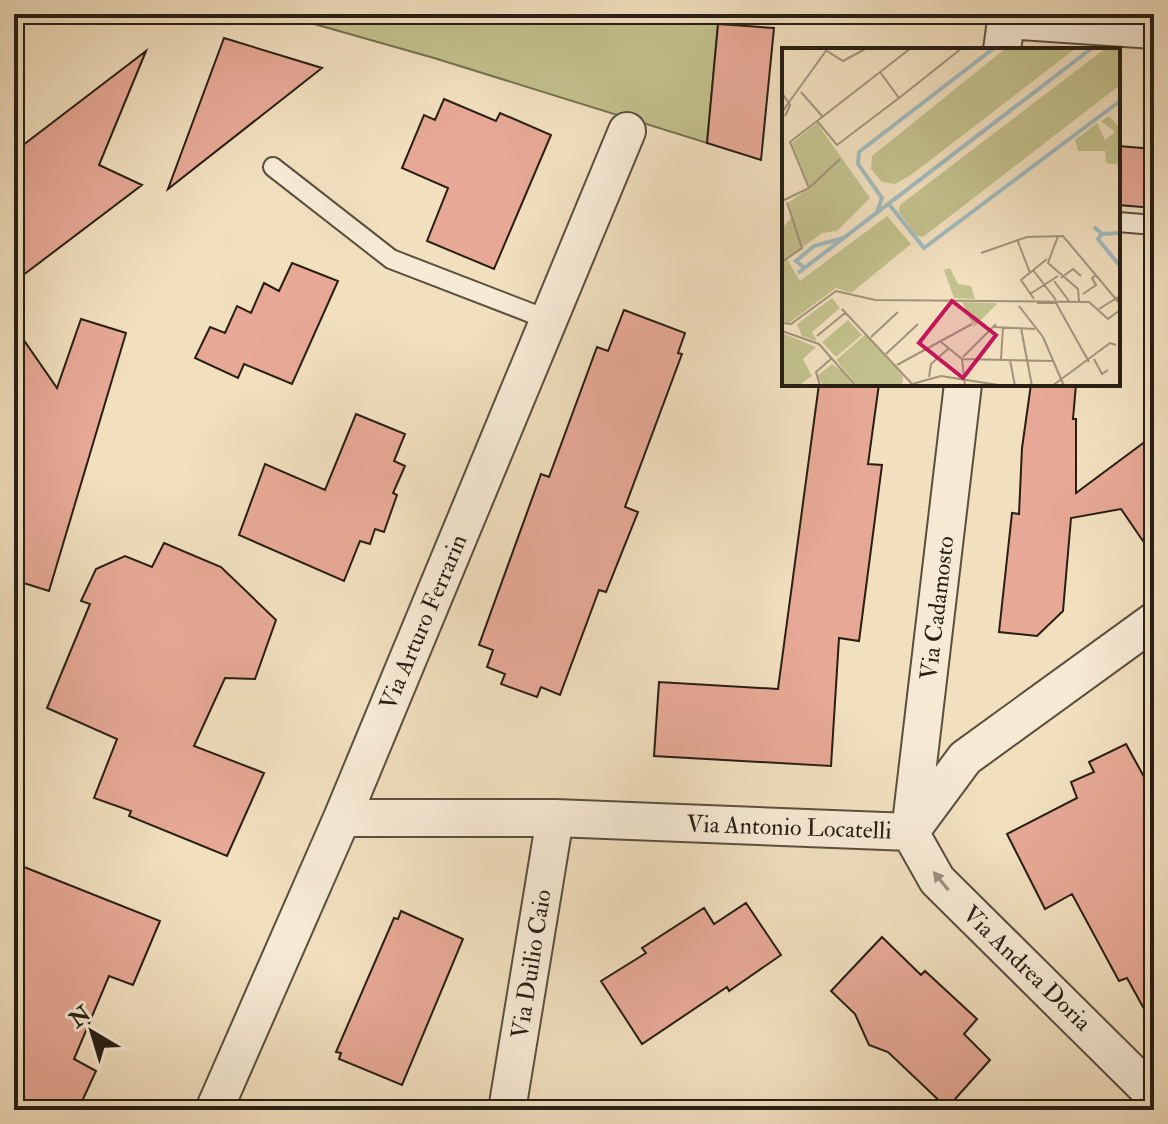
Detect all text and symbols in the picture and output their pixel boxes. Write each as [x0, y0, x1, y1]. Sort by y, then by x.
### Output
inset map [782, 48, 1120, 386]
street label: Via Arturo Ferrarin [372, 530, 474, 715]
street label: Via Cadamosto [913, 534, 962, 682]
street label: Via Antonio Locatelli [686, 808, 892, 847]
one-way arrow [932, 871, 949, 892]
street label: Via Duilio Caio [504, 887, 559, 1041]
street label: Via Andrea Doria [956, 899, 1099, 1039]
north arrow [52, 992, 132, 1072]
text: N [63, 1000, 97, 1035]

